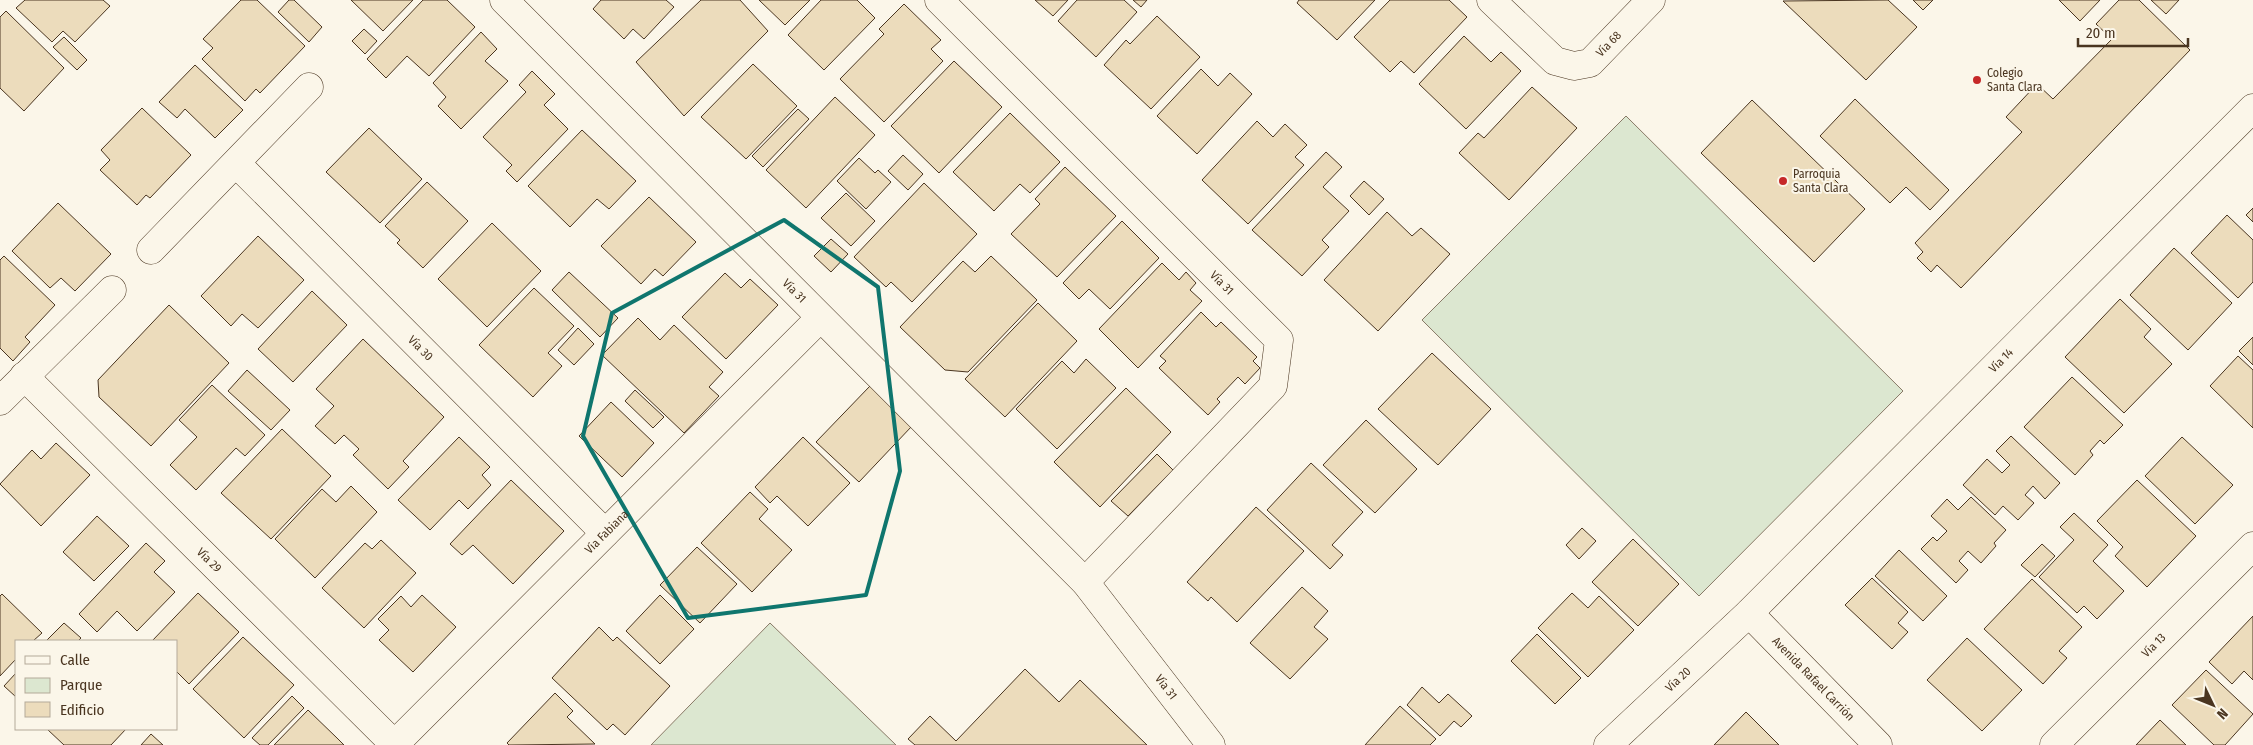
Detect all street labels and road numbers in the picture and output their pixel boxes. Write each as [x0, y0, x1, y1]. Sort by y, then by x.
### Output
street label: Vía 68 [1593, 28, 1624, 59]
street label: Vía 31 [1207, 268, 1237, 298]
street label: Vía 31 [780, 276, 809, 306]
street label: Vía 30 [405, 333, 436, 364]
street label: Vía 14 [1986, 345, 2016, 375]
street label: Vía Fabiana [582, 507, 631, 557]
street label: Vía 29 [194, 545, 224, 575]
street label: Vía 13 [2139, 630, 2169, 660]
street label: Avenida Rafael Carrión [1769, 634, 1857, 724]
street label: Vía 20 [1663, 664, 1694, 695]
street label: Vía 31 [1152, 672, 1180, 702]

